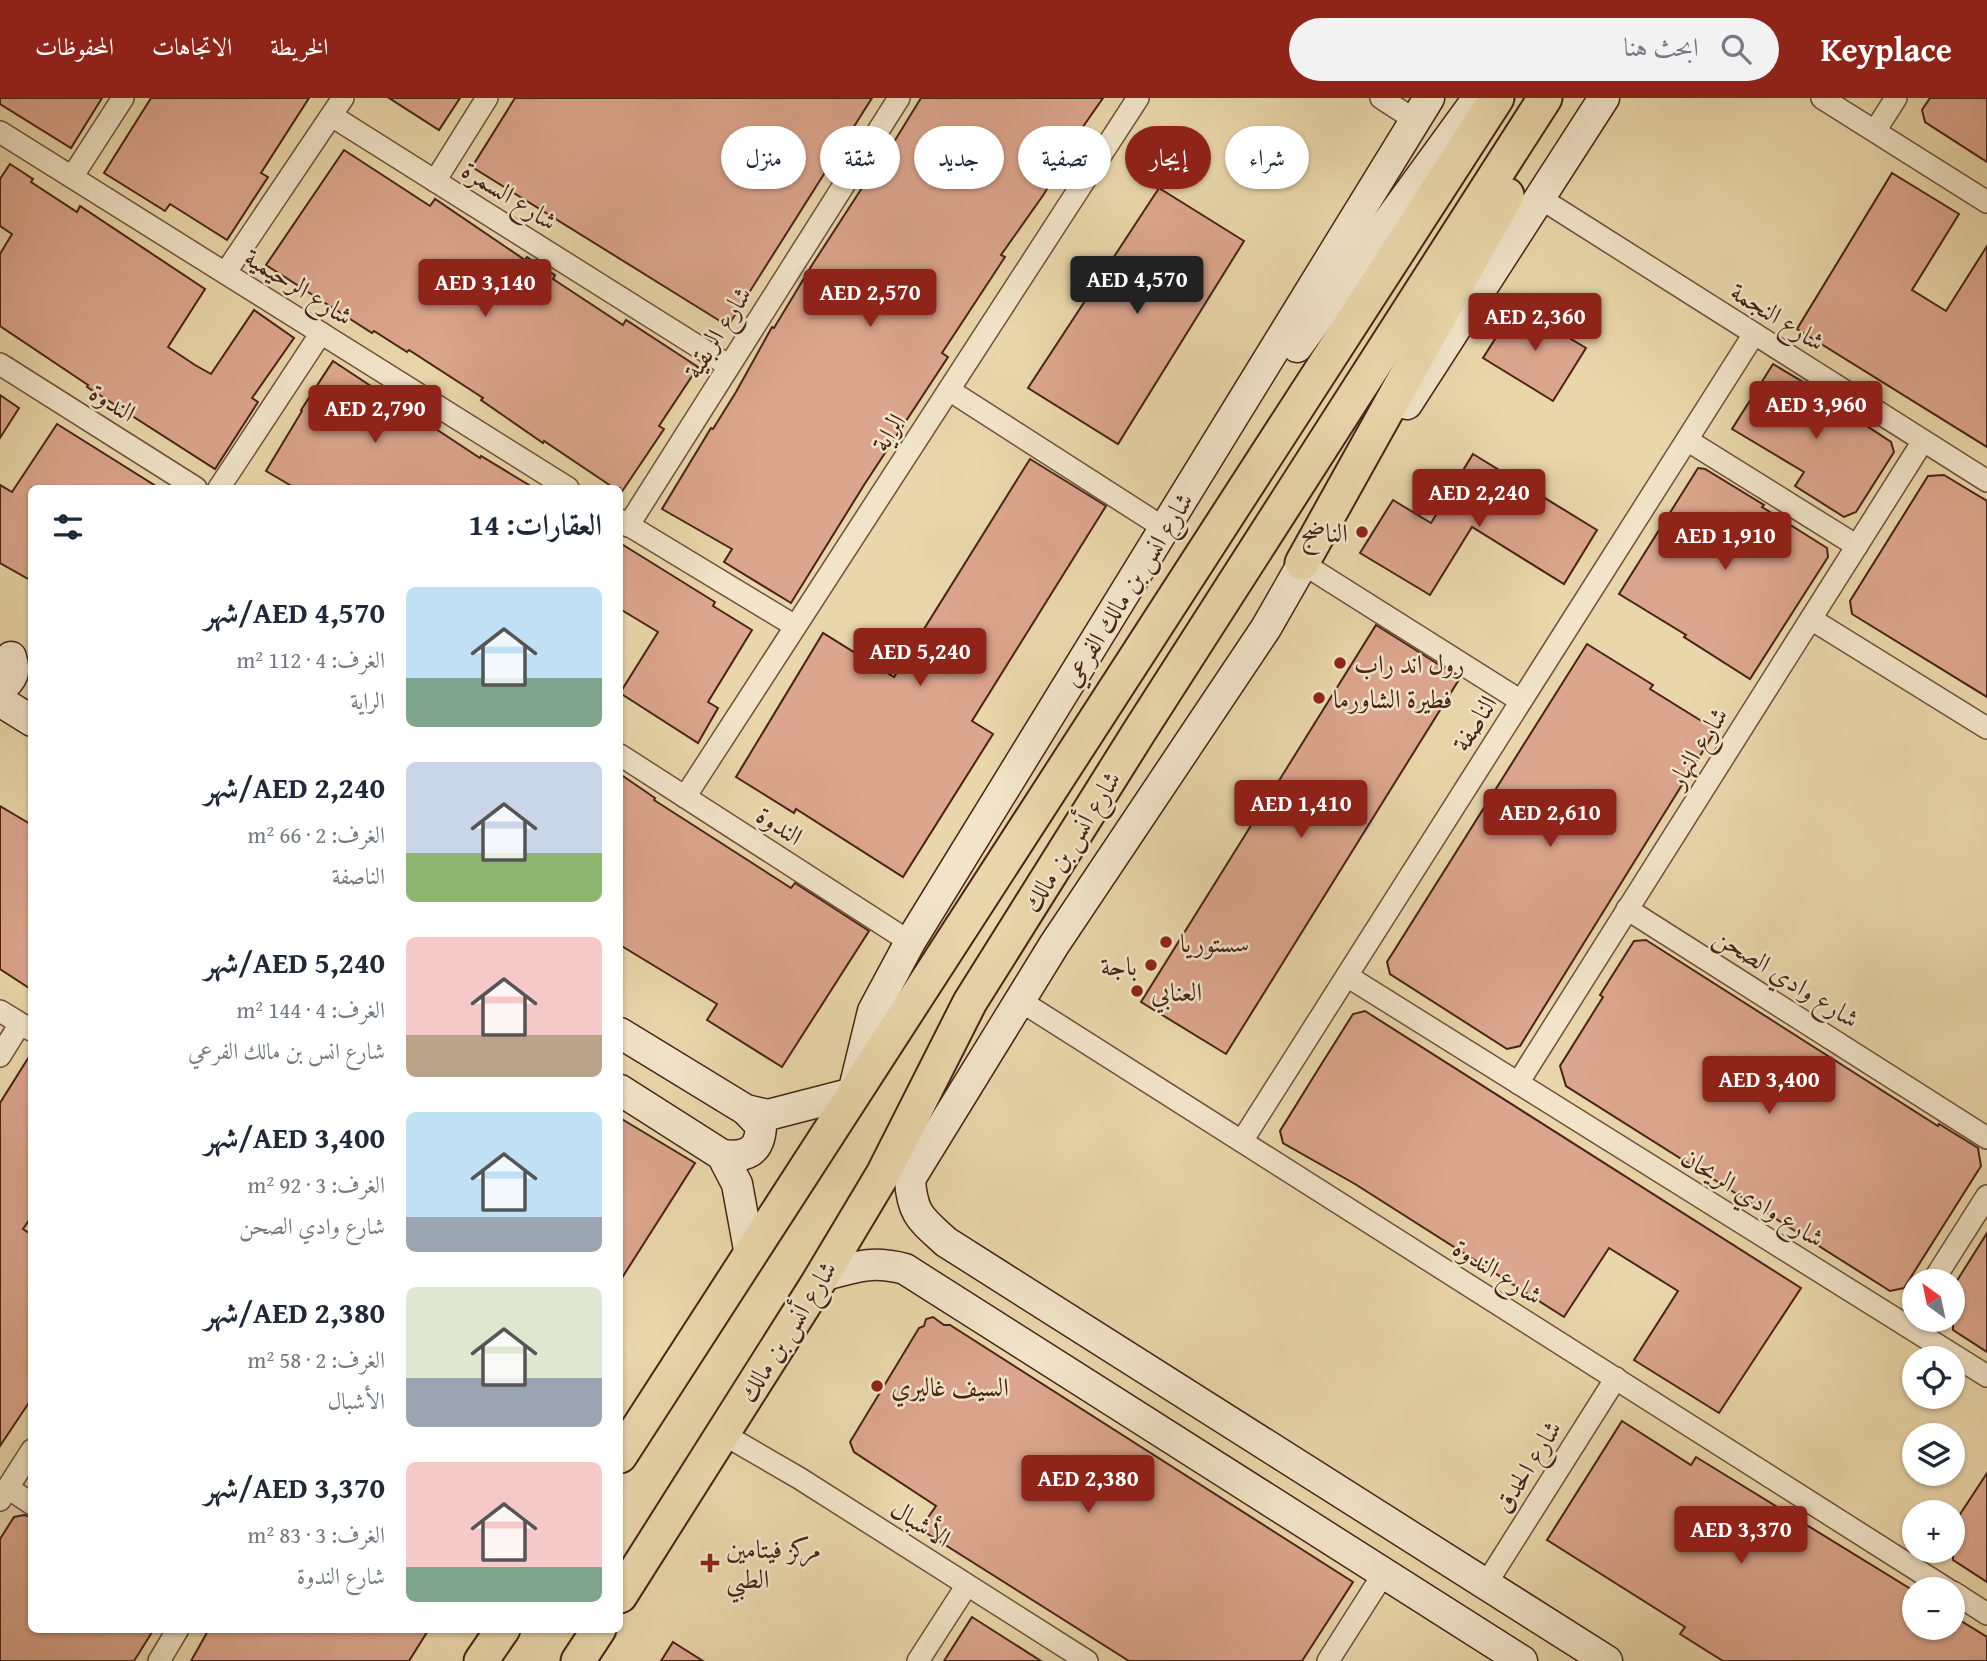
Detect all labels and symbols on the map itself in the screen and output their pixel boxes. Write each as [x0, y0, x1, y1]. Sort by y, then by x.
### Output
street label: شارع السمرة [453, 150, 565, 242]
street label: شارع الرحيمية [236, 237, 361, 337]
pin: AED 4,570 [1057, 256, 1217, 316]
pin: AED 3,140 [405, 260, 565, 319]
pin: AED 2,570 [790, 270, 950, 329]
street label: شارع النجمة [1721, 272, 1833, 363]
street label: شارع الربقية [673, 278, 763, 388]
pin: AED 2,360 [1455, 294, 1615, 353]
street label: الندوة [82, 373, 144, 431]
pin: AED 3,960 [1736, 382, 1896, 441]
pin: AED 2,790 [295, 386, 455, 445]
street label: الراية [861, 405, 915, 459]
pin: AED 2,240 [1399, 470, 1559, 529]
street label: شارع انس بن مالك الفرعي [1051, 484, 1205, 695]
pin: AED 1,910 [1645, 512, 1805, 572]
place label: الناضج [1301, 513, 1348, 555]
marker: الناضج [1354, 524, 1370, 540]
pin: AED 5,240 [840, 628, 1000, 688]
place label: رول اند راب [1354, 644, 1465, 683]
marker: رول اند راب [1332, 655, 1348, 671]
place label: فطيرة الشاورما [1333, 679, 1452, 718]
street label: الناصفة [1441, 687, 1507, 759]
marker: فطيرة الشاورما [1311, 690, 1327, 706]
street label: شارع النهار [1655, 699, 1740, 799]
street label: شارع أنس بن مالك [1012, 763, 1133, 921]
pin: AED 1,410 [1221, 780, 1381, 840]
pin: AED 2,610 [1470, 790, 1630, 849]
street label: الندوة [749, 795, 811, 855]
street label: شارع وادي الصحن [1705, 917, 1867, 1040]
place label: سستوريا [1180, 923, 1249, 962]
marker: سستوريا [1158, 934, 1174, 950]
place label: باجة [1100, 946, 1137, 985]
marker: باجة [1143, 957, 1159, 973]
place label: العنابي [1151, 972, 1202, 1014]
marker: العنابي [1129, 983, 1145, 999]
pin: AED 3,400 [1689, 1056, 1849, 1116]
street label: شارع وادي الريحان [1672, 1137, 1832, 1259]
street label: شارع الندوة [1444, 1228, 1551, 1316]
street label: شارع أنس بن مالك [728, 1253, 849, 1411]
north arrow [1902, 1269, 1965, 1332]
place label: السيف غاليري [891, 1367, 1009, 1408]
marker: السيف غاليري [869, 1378, 885, 1394]
street label: شارع الحدق [1483, 1412, 1573, 1522]
pin: AED 2,380 [1008, 1456, 1168, 1515]
street label: الأشبال [883, 1489, 959, 1557]
pin: AED 3,370 [1661, 1506, 1821, 1566]
place label: مركز فيتامين الطبي [726, 1529, 821, 1603]
marker: مركز فيتامين الطبي [700, 1553, 720, 1573]

